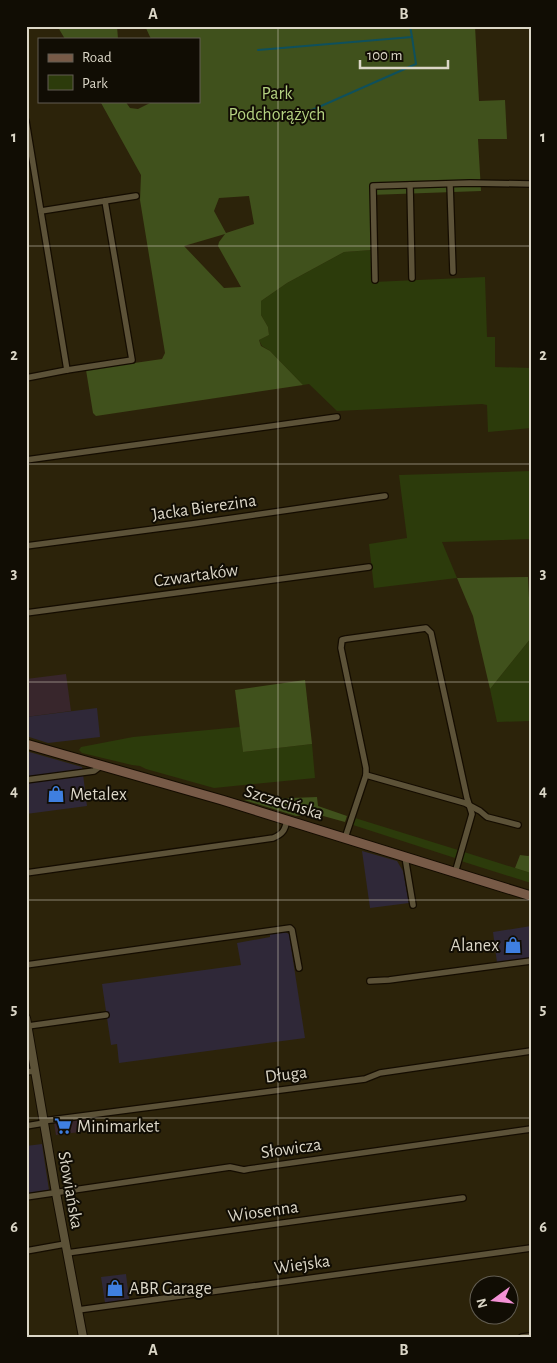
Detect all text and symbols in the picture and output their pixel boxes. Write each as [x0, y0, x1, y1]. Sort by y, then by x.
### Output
text: A [148, 6, 158, 22]
text: B [399, 6, 409, 22]
legend [38, 38, 200, 102]
scale bar [360, 38, 447, 70]
text: 100 m [367, 48, 402, 63]
text: Road [82, 50, 112, 65]
text: Park [82, 76, 108, 91]
park label: Park Podchorążych [229, 85, 325, 124]
text: 1 [11, 129, 17, 145]
text: 1 [540, 129, 546, 145]
text: 2 [10, 347, 18, 363]
text: 2 [539, 347, 547, 363]
street label: Jacka Bierezina [151, 492, 258, 524]
street label: Czwartaków [153, 561, 239, 591]
text: 3 [11, 565, 18, 581]
text: 3 [540, 565, 547, 581]
street label: Szczecińska [242, 782, 325, 823]
text: 4 [10, 783, 18, 799]
text: 4 [539, 783, 547, 799]
shop icon: Metalex [46, 784, 66, 804]
place label: Metalex [70, 786, 127, 804]
shop icon: Alanex [503, 935, 523, 955]
place label: Alanex [451, 937, 499, 955]
text: 5 [11, 1001, 18, 1017]
text: 5 [540, 1001, 547, 1017]
street label: Długa [264, 1063, 308, 1087]
supermarket icon: Minimarket [53, 1116, 73, 1136]
place label: Minimarket [77, 1118, 160, 1136]
street label: Słowicza [260, 1136, 323, 1162]
street label: Słowiańska [54, 1150, 86, 1230]
street label: Wiosenna [227, 1198, 300, 1226]
text: 6 [10, 1219, 18, 1235]
text: 6 [539, 1219, 547, 1235]
street label: Wiejska [273, 1252, 331, 1278]
north arrow [470, 1276, 520, 1326]
shop icon: ABR Garage [105, 1278, 125, 1298]
place label: ABR Garage [129, 1280, 212, 1298]
text: N [474, 1297, 490, 1310]
text: A [148, 1342, 158, 1358]
text: B [399, 1342, 409, 1358]

